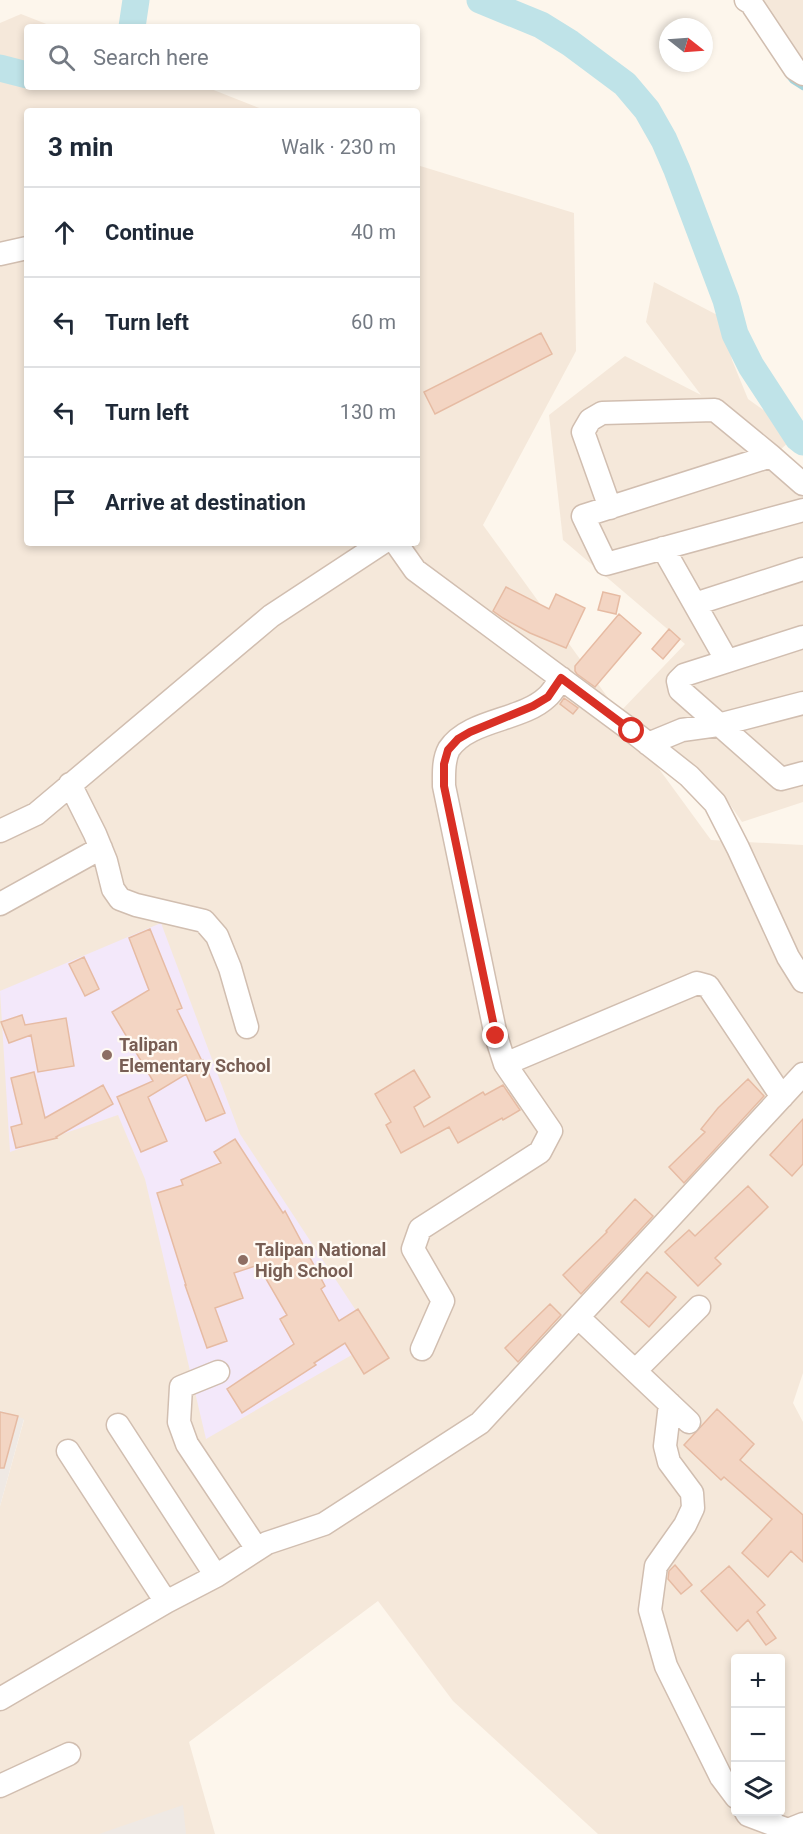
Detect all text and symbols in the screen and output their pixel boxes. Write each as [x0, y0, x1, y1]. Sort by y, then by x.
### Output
north arrow [659, 18, 713, 72]
search box [24, 24, 420, 90]
icon: search [45, 41, 78, 74]
text: Search here [93, 45, 209, 70]
text: 3 min [48, 132, 113, 162]
text: Walk · 230 m [281, 135, 396, 159]
icon: ahead [48, 216, 81, 249]
text: Continue [105, 220, 194, 245]
text: 40 m [351, 220, 396, 244]
icon: left [48, 306, 81, 339]
text: Turn left [105, 310, 189, 335]
text: 60 m [351, 310, 396, 334]
icon: left [48, 396, 81, 429]
text: Turn left [105, 400, 189, 425]
text: 130 m [340, 400, 396, 424]
icon: arrive [48, 486, 81, 519]
text: Arrive at destination [105, 490, 306, 515]
route start [618, 717, 644, 743]
route end [482, 1022, 508, 1048]
place label: Talipan Elementary School [119, 1034, 271, 1076]
marker: Talipan Elementary School [100, 1048, 114, 1062]
place label: Talipan National High School [255, 1239, 386, 1281]
marker: Talipan National High School [236, 1253, 250, 1267]
map controls [731, 1654, 785, 1816]
button: + [731, 1654, 785, 1708]
button: − [731, 1708, 785, 1762]
button: layers [731, 1762, 785, 1816]

